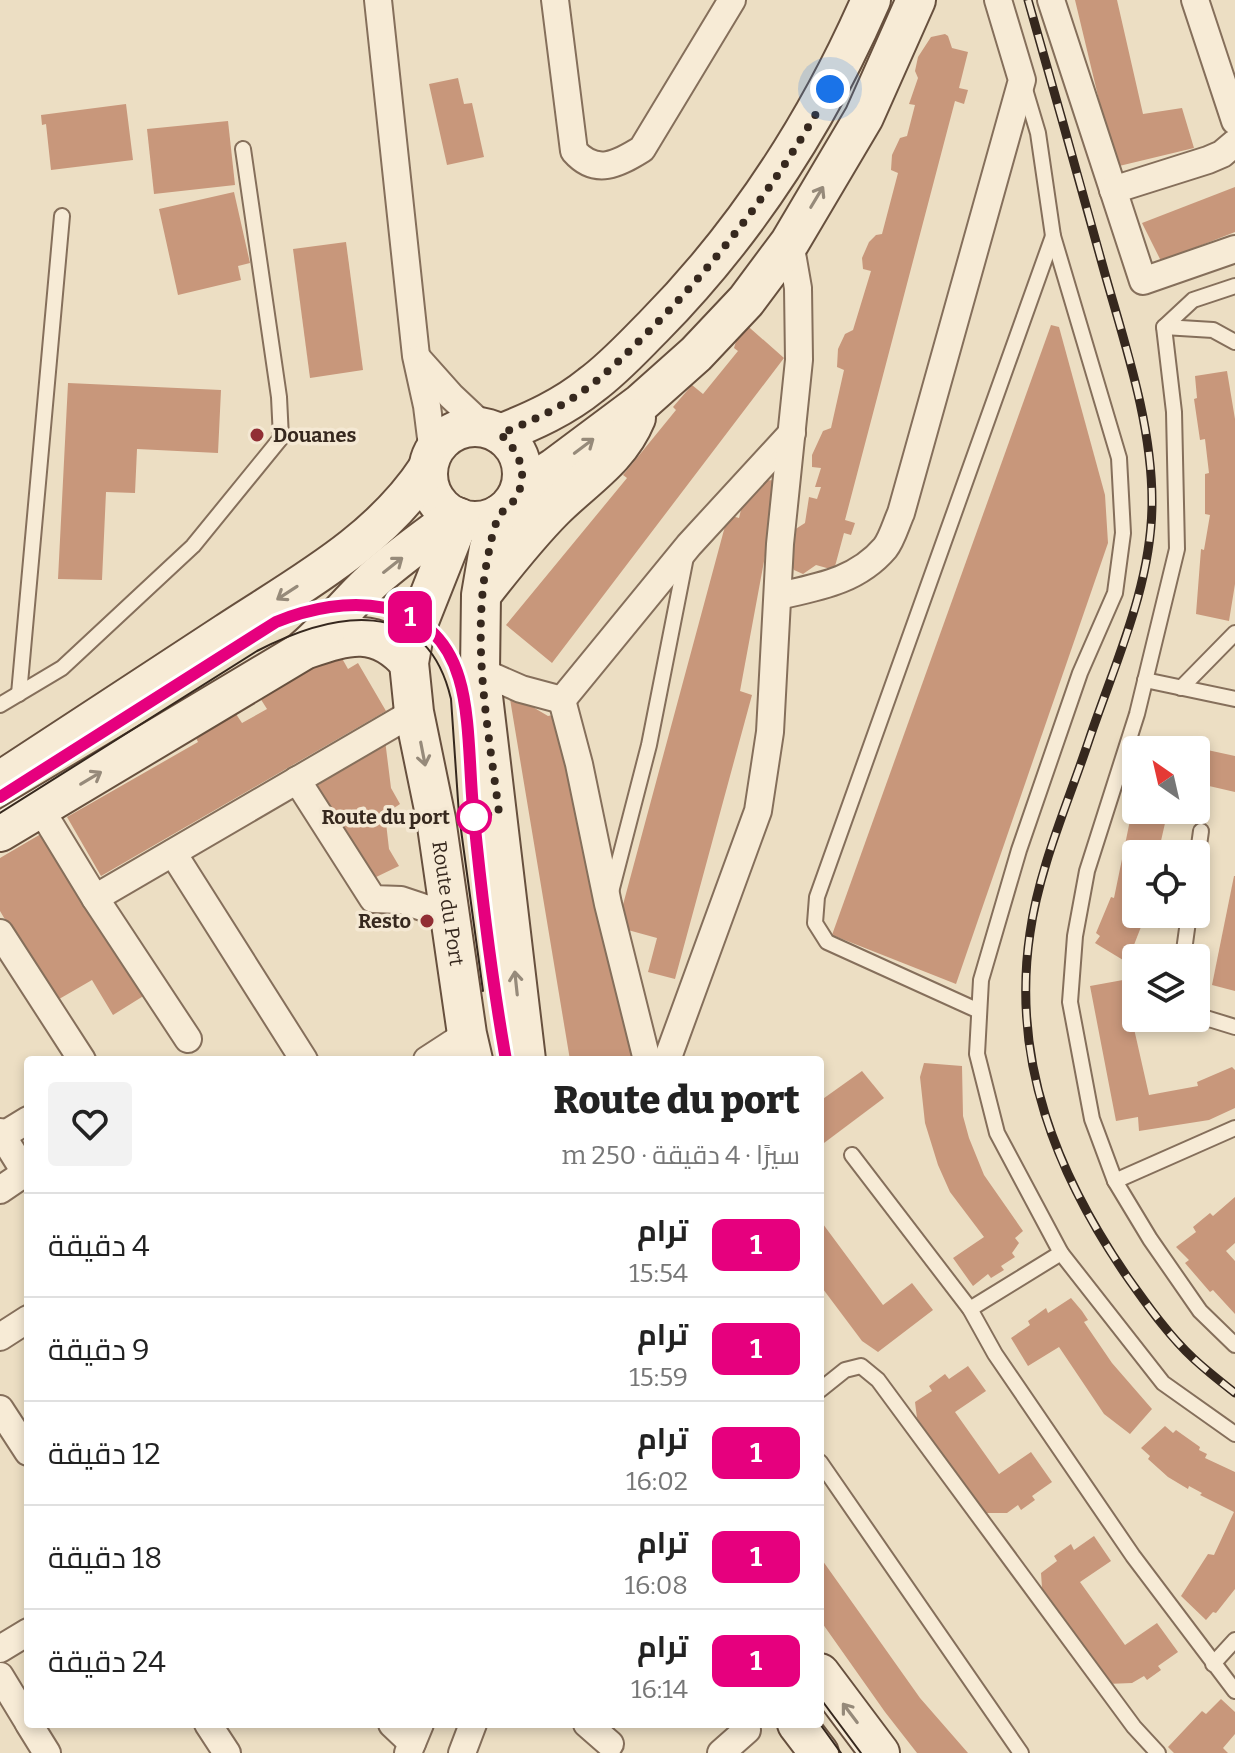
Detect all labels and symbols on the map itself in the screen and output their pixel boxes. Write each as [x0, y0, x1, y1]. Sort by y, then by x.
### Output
your location [810, 69, 850, 109]
one-way arrow [809, 186, 825, 209]
place label: Douanes [273, 423, 356, 447]
marker: Douanes [248, 426, 266, 444]
one-way arrow [572, 438, 594, 454]
one-way arrow [382, 556, 403, 573]
one-way arrow [277, 584, 299, 601]
line badge: 1 [384, 591, 436, 643]
north arrow [1122, 736, 1210, 824]
one-way arrow [416, 741, 431, 766]
one-way arrow [79, 769, 102, 785]
marker: Route du port [457, 800, 491, 834]
place label: Route du port [321, 805, 450, 829]
street label: Route du Port [427, 839, 469, 968]
place label: Resto [358, 909, 411, 933]
marker: Resto [418, 912, 436, 930]
one-way arrow [508, 970, 523, 997]
one-way arrow [841, 1703, 858, 1724]

